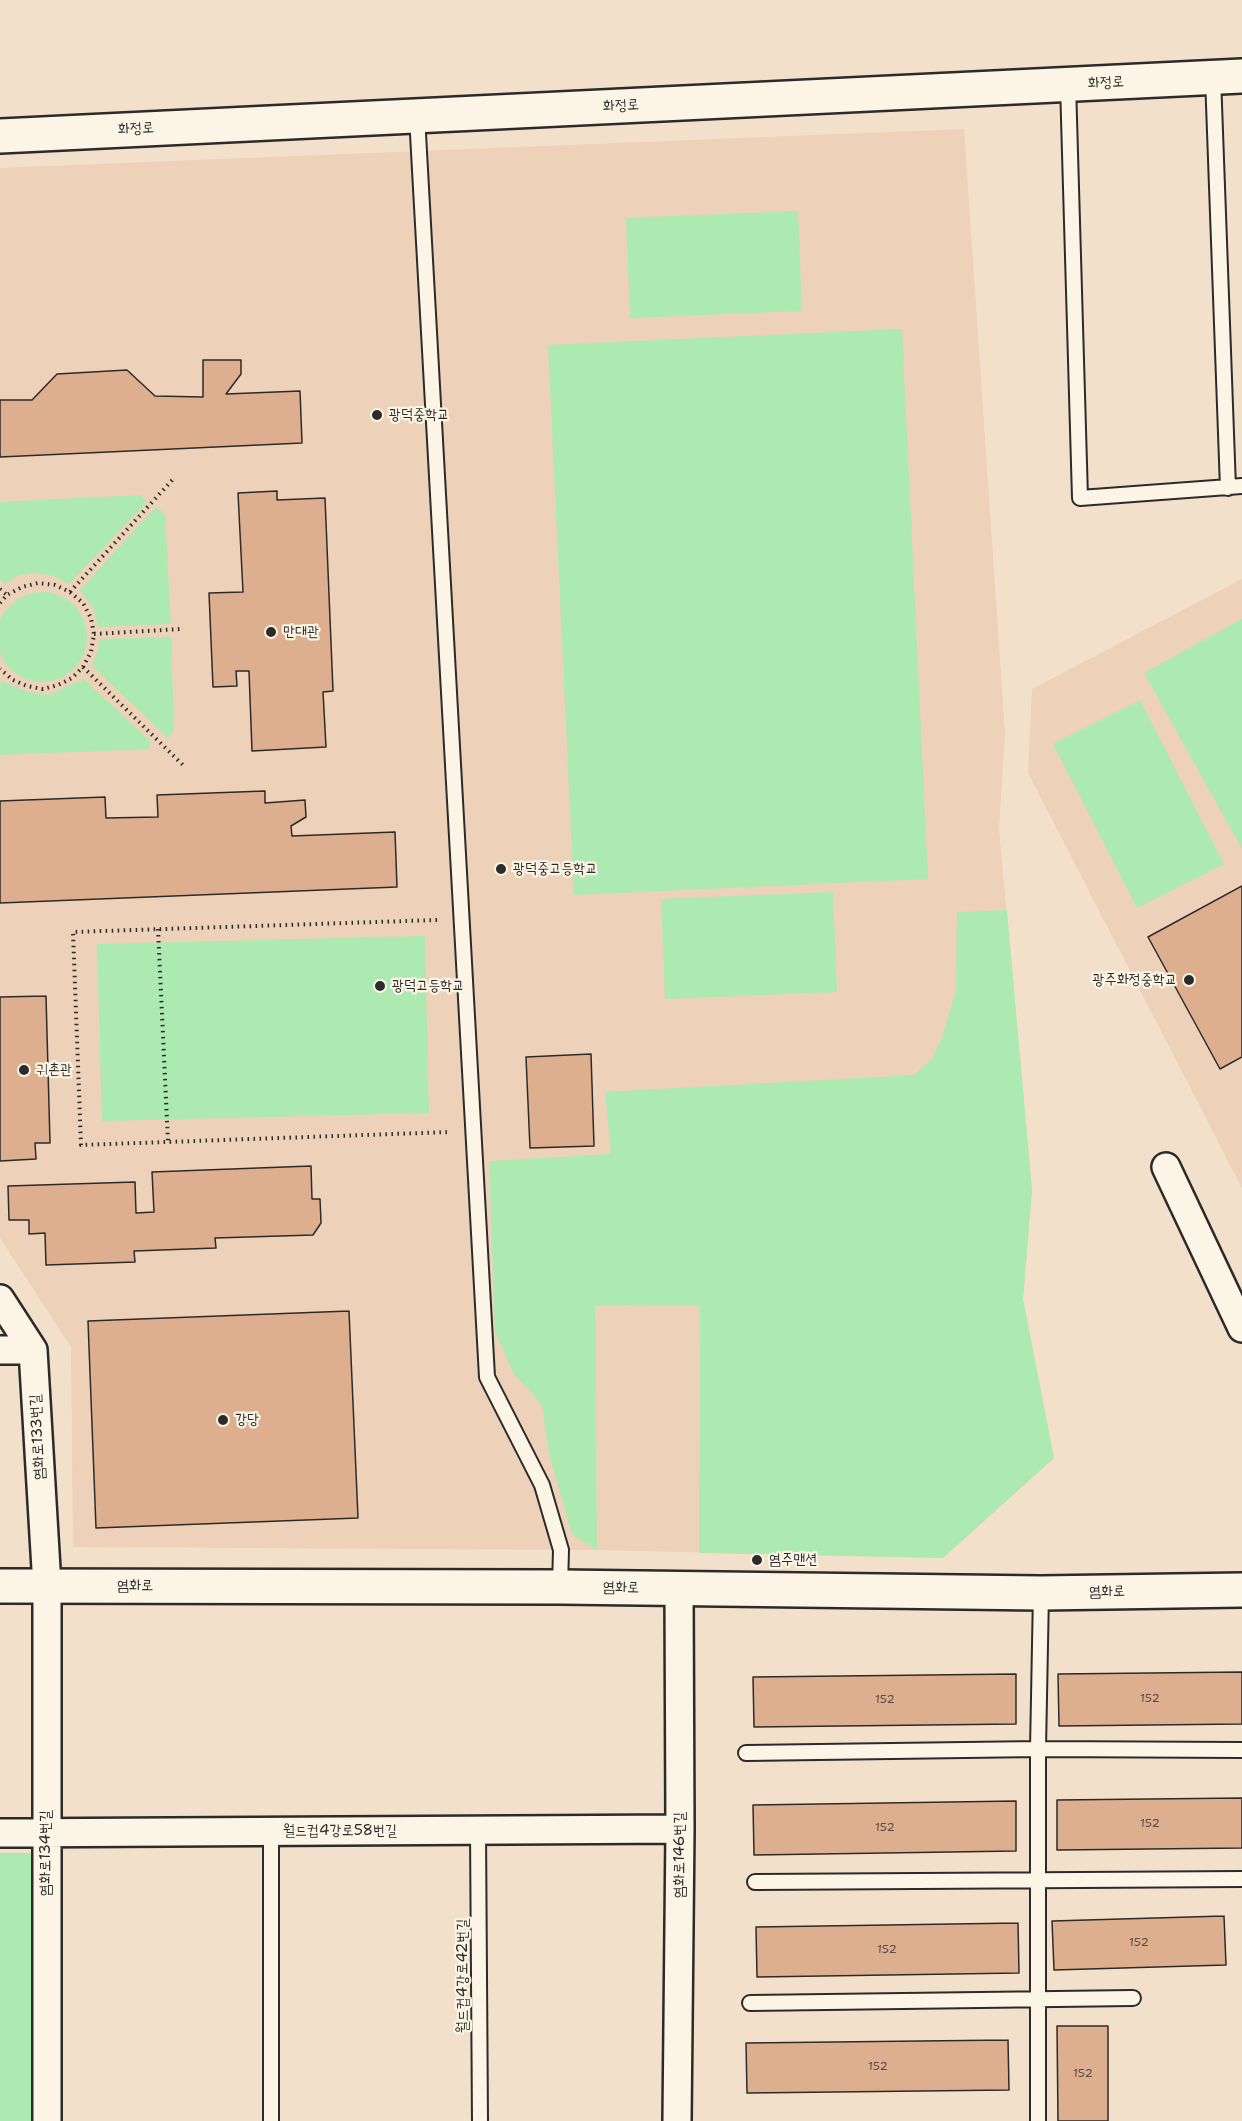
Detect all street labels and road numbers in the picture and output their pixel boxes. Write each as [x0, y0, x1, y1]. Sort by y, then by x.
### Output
street label: 화정로 [1087, 73, 1125, 93]
street label: 화정로 [602, 96, 640, 116]
street label: 화정로 [117, 119, 155, 139]
street label: 염화로133번길 [27, 1394, 49, 1480]
street label: 염화로 [117, 1577, 153, 1595]
street label: 염화로 [603, 1579, 639, 1597]
street label: 염화로 [1089, 1583, 1125, 1601]
street label: 염화로134번길 [37, 1810, 55, 1896]
street label: 염화로146번길 [671, 1812, 689, 1898]
street label: 월드컵4강로58번길 [283, 1822, 397, 1840]
street label: 월드컵4강로42번길 [454, 1919, 472, 2033]

